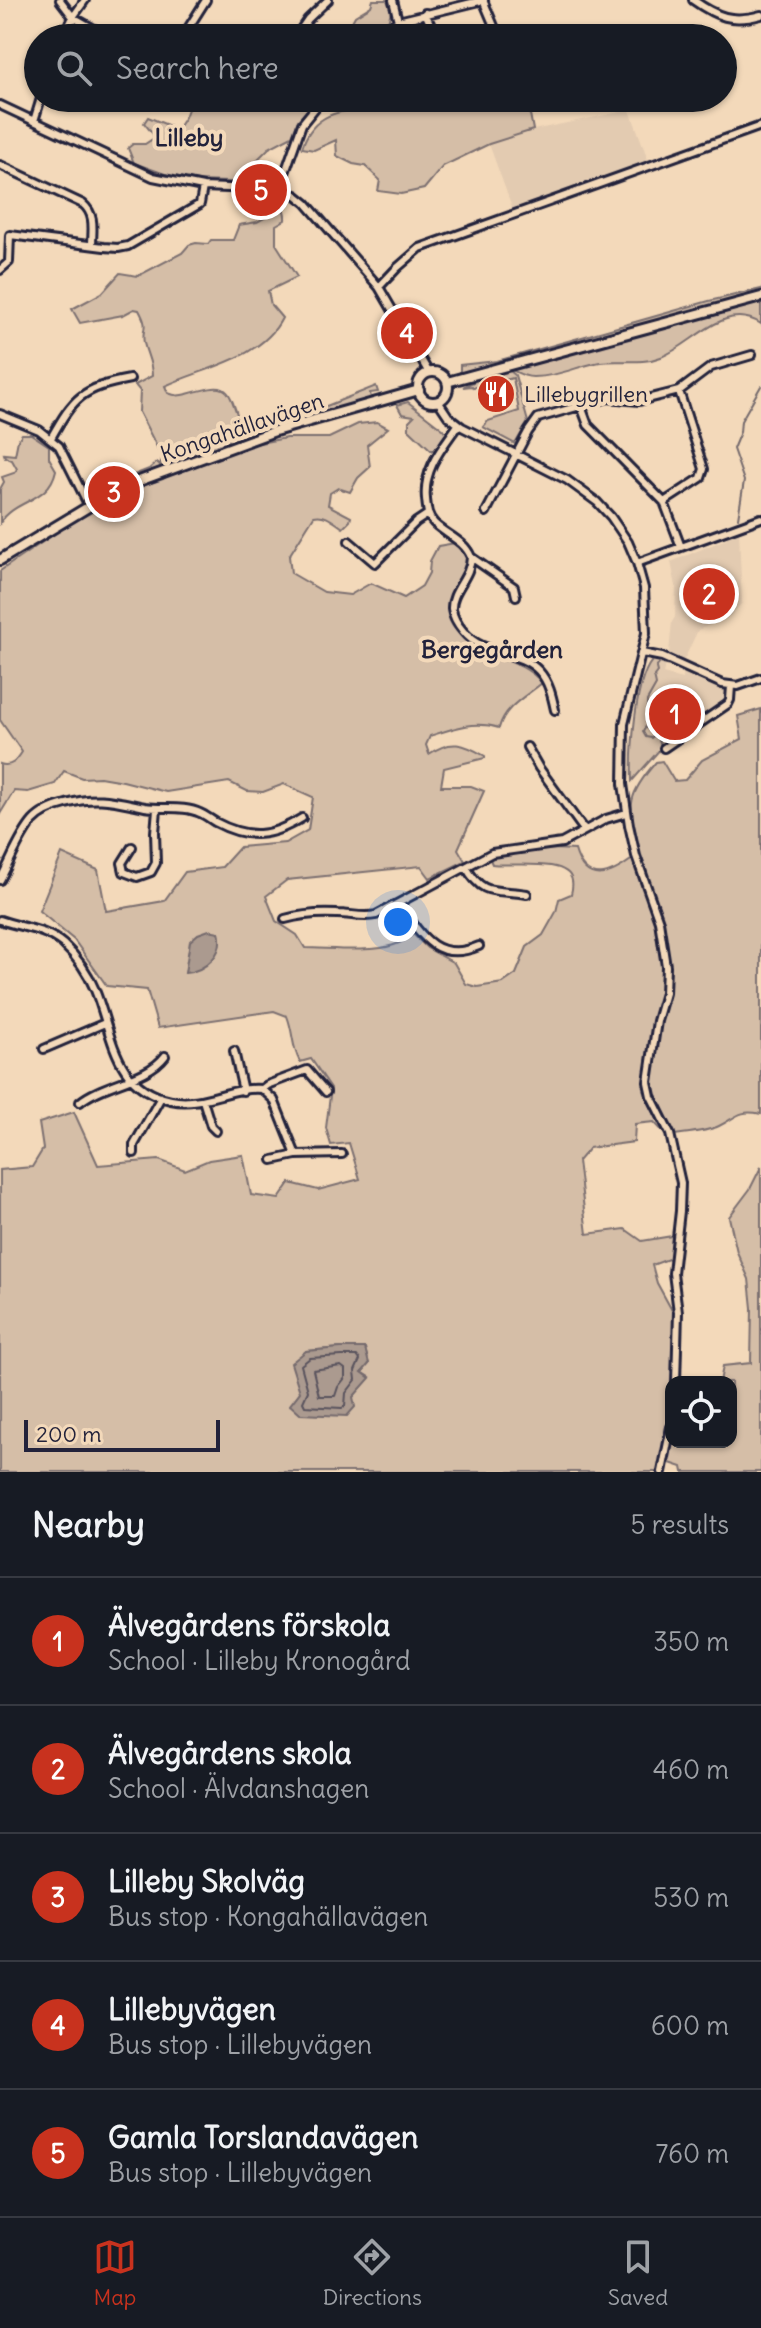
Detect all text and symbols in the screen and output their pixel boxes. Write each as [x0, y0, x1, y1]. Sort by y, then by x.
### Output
search box [24, 24, 737, 112]
icon: search [52, 46, 96, 90]
text: Search here [116, 49, 279, 87]
district label: Lilleby [155, 122, 224, 152]
pin: 5 [235, 160, 287, 220]
pin: 4 [381, 303, 433, 363]
restaurant icon: Lillebygrillen [475, 373, 517, 415]
place label: Lillebygrillen [524, 380, 648, 408]
street label: Kongahällavägen [157, 386, 327, 468]
pin: 3 [88, 462, 140, 522]
pin: 2 [683, 564, 735, 624]
district label: Bergegården [421, 634, 563, 664]
pin: 1 [649, 684, 701, 744]
your location [378, 902, 418, 942]
map controls [665, 1376, 737, 1448]
button: locate [665, 1376, 737, 1448]
scale bar [24, 1416, 220, 1452]
text: 200 m [36, 1420, 102, 1448]
text: Nearby [32, 1503, 145, 1546]
text: 5 results [631, 1508, 729, 1541]
text: Älvegårdens förskola [108, 1606, 390, 1644]
text: 1 [53, 1625, 63, 1658]
text: 350 m [653, 1625, 729, 1658]
text: School · Lilleby Kronogård [108, 1644, 411, 1677]
text: Älvegårdens skola [108, 1734, 352, 1772]
text: 2 [51, 1753, 65, 1786]
text: 460 m [653, 1753, 729, 1786]
text: School · Älvdanshagen [108, 1772, 369, 1805]
text: Lilleby Skolväg [108, 1862, 305, 1900]
text: 3 [51, 1881, 65, 1914]
text: 530 m [653, 1881, 729, 1914]
text: Bus stop · Kongahällavägen [108, 1900, 428, 1933]
text: Lillebyvägen [108, 1990, 276, 2028]
text: 4 [50, 2009, 66, 2042]
text: 600 m [651, 2009, 729, 2042]
text: Bus stop · Lillebyvägen [108, 2028, 372, 2061]
text: Gamla Torslandavägen [108, 2118, 418, 2156]
text: 5 [51, 2137, 65, 2170]
text: 760 m [655, 2137, 729, 2170]
text: Bus stop · Lillebyvägen [108, 2156, 372, 2189]
tab: Map [93, 2235, 137, 2311]
tab: Directions [323, 2235, 422, 2311]
tab: Saved [608, 2235, 668, 2311]

